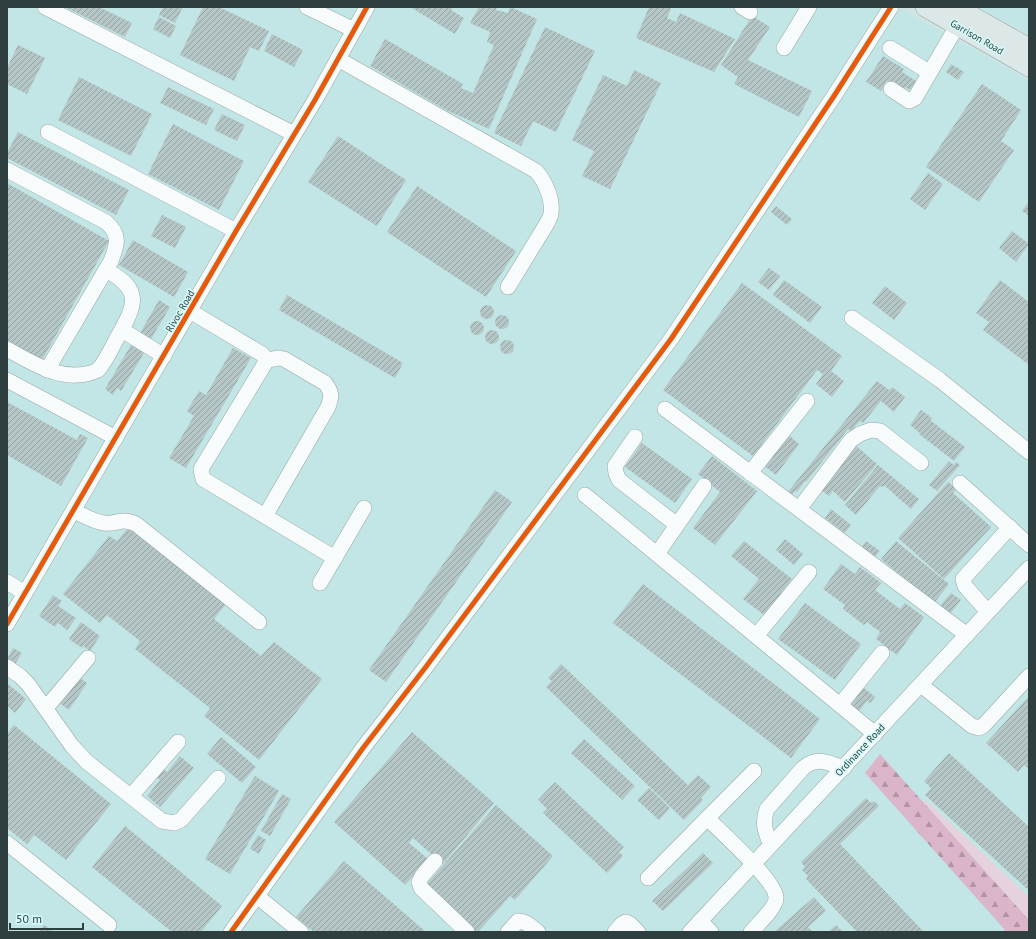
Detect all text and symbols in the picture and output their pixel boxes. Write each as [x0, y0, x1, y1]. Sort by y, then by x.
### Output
street label: Garrison Road [948, 17, 1006, 57]
street label: Rivoc Road [163, 287, 197, 335]
street label: Ordinance Road [832, 721, 888, 779]
scale bar [10, 905, 83, 931]
text: 50 m [16, 911, 42, 926]

